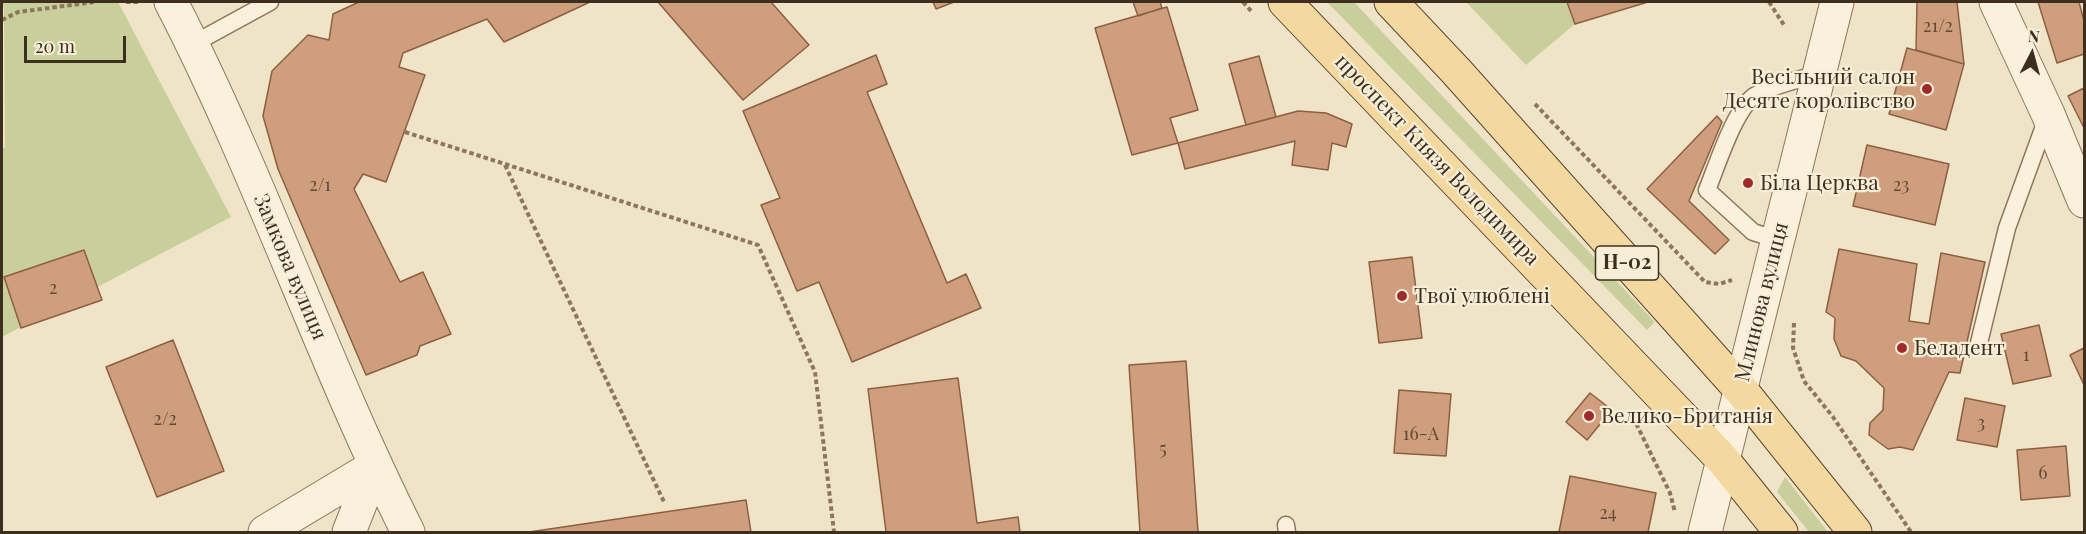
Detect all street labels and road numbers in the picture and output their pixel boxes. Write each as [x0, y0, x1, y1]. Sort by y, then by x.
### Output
street label: проспект Князя Володимира [1329, 49, 1545, 271]
street label: Замкова вулиця [248, 190, 332, 344]
street label: Млинова вулиця [1730, 220, 1794, 384]
road number: Н-02 [1596, 246, 1658, 280]

